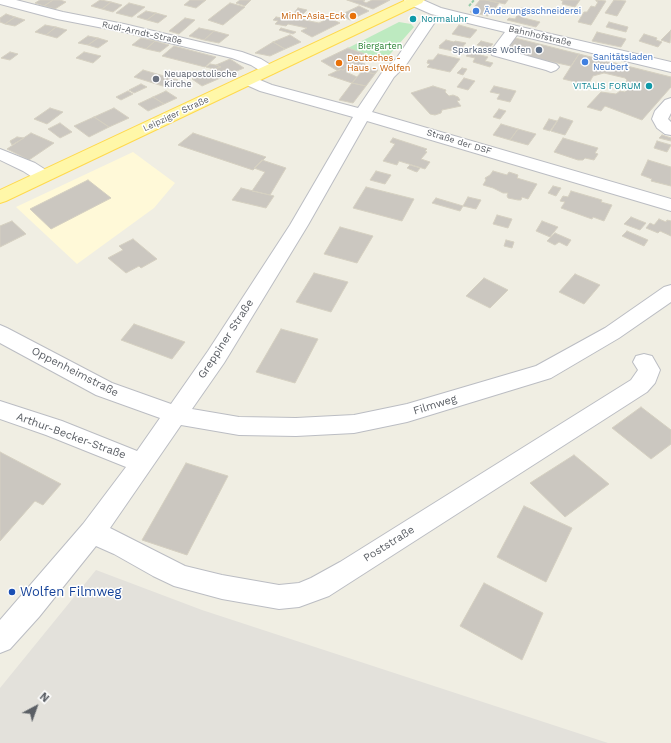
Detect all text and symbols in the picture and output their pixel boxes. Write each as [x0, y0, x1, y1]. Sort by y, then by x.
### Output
marker: Änderungsschneiderei [471, 6, 481, 16]
place label: Änderungsschneiderei [484, 6, 581, 16]
place label: Minh-Asia-Eck [281, 11, 345, 21]
marker: Minh-Asia-Eck [348, 11, 358, 21]
marker: Normaluhr [408, 14, 418, 24]
place label: Normaluhr [421, 14, 468, 24]
street label: Rudi-Arndt-Straße [101, 19, 183, 47]
street label: Bahnhofstraße [507, 23, 573, 49]
park label: Biergarten [358, 41, 402, 51]
place label: Sparkasse Wolfen [452, 45, 531, 55]
marker: Sparkasse Wolfen [534, 45, 544, 55]
place label: Sanitätsladen Neubert [593, 52, 653, 73]
place label: Deutsches - Haus - Wolfen [347, 53, 410, 74]
marker: Sanitätsladen Neubert [580, 57, 590, 67]
marker: Deutsches - Haus - Wolfen [334, 58, 344, 68]
place label: Neuapostolische Kirche [164, 69, 237, 90]
marker: Neuapostolische Kirche [151, 74, 161, 84]
place label: VITALIS FORUM [573, 81, 641, 91]
marker: VITALIS FORUM [644, 81, 654, 91]
street label: Leipziger Straße [141, 94, 211, 134]
street label: Straße der DSF [425, 127, 493, 157]
street label: Greppiner Straße [195, 297, 257, 381]
street label: Oppenheimstraße [29, 344, 121, 400]
street label: Filmweg [412, 392, 458, 418]
street label: Arthur-Becker-Straße [15, 410, 127, 462]
street label: Poststraße [361, 523, 417, 565]
place label: Wolfen Filmweg [20, 584, 121, 600]
marker: Wolfen Filmweg [7, 587, 17, 597]
north arrow [16, 687, 56, 727]
text: N [37, 690, 52, 705]

